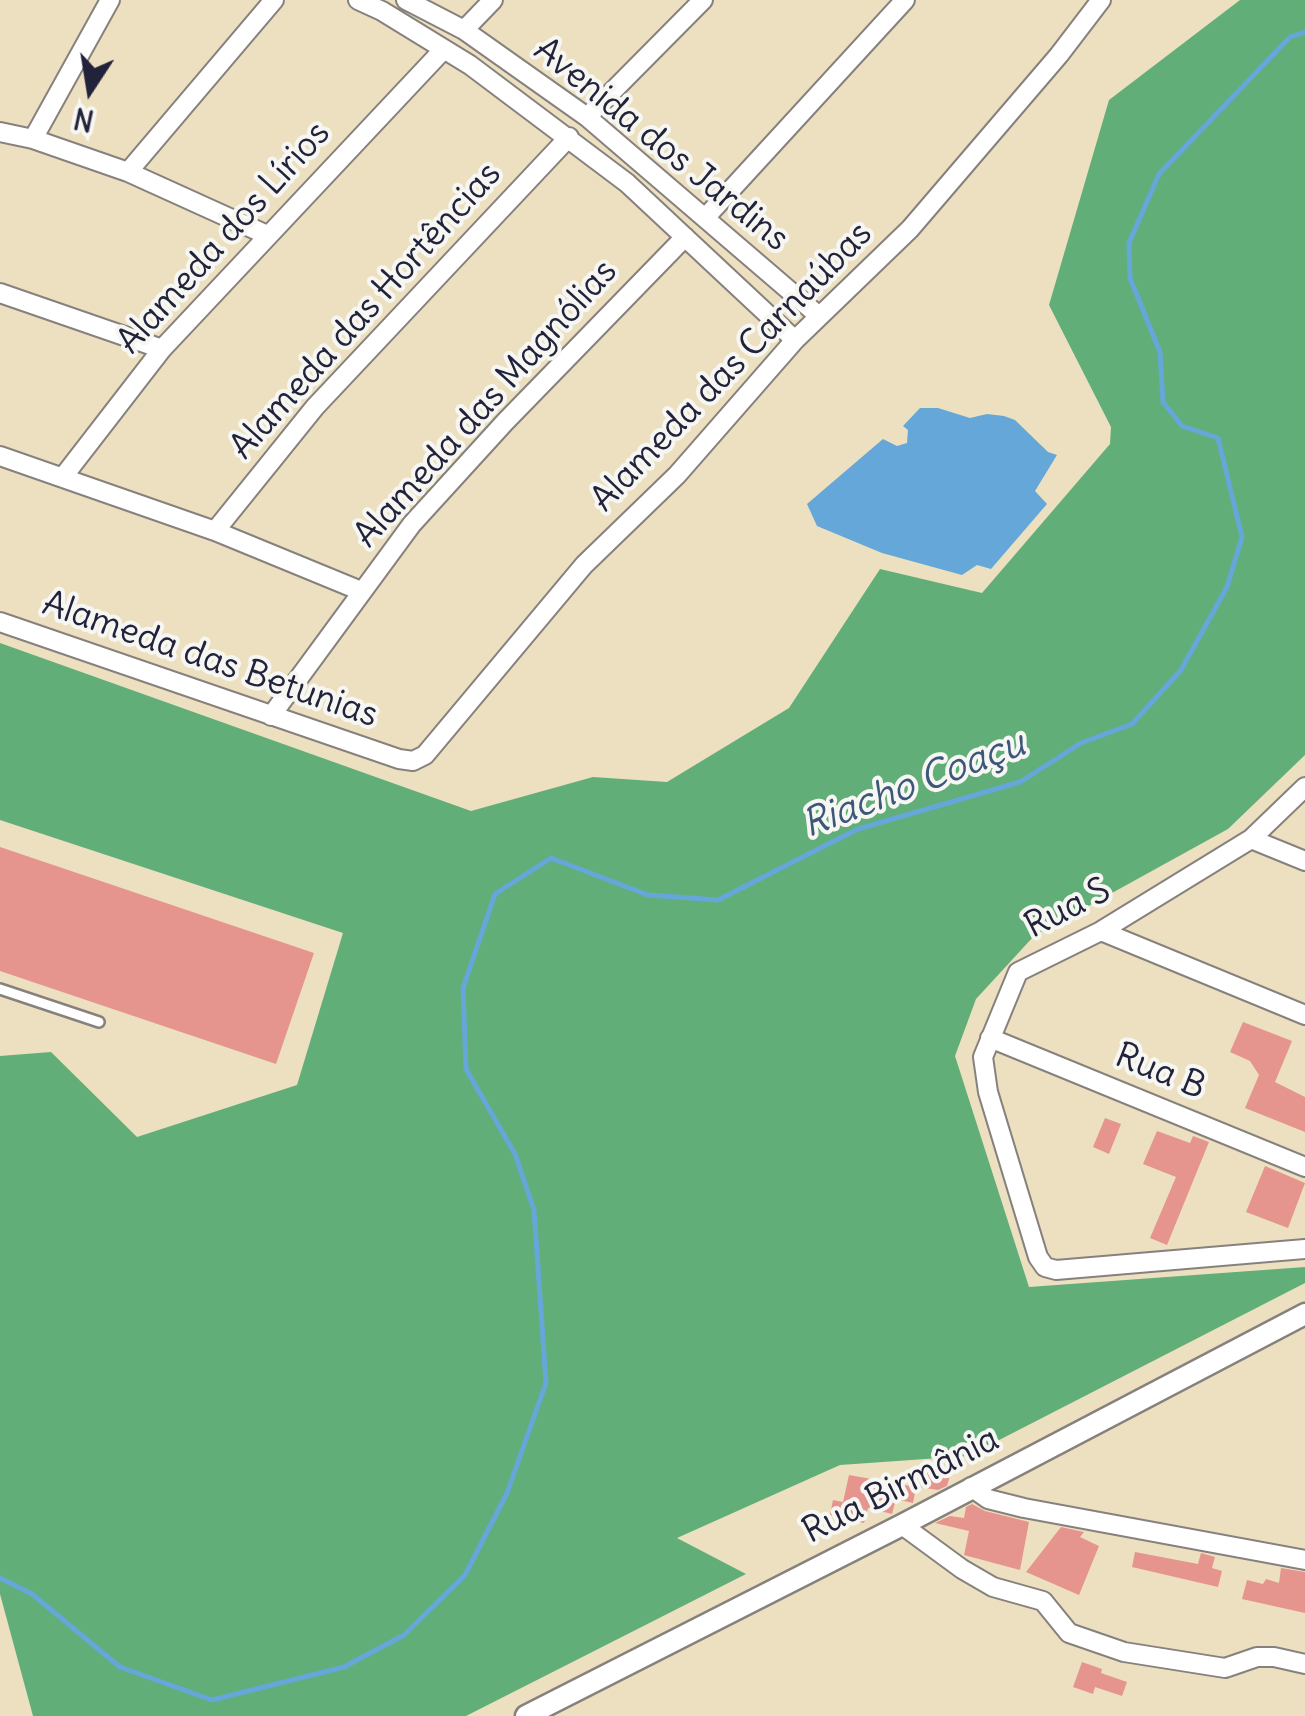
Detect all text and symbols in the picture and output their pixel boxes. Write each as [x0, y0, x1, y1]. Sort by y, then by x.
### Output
street label: Avenida dos Jardins [525, 29, 797, 261]
north arrow [40, 40, 140, 140]
text: N [71, 100, 97, 139]
street label: Alameda dos Lírios [109, 113, 339, 363]
street label: Alameda das Hortências [222, 154, 510, 468]
street label: Alameda das Carnaúbas [583, 213, 881, 521]
street label: Alameda das Magnólias [346, 251, 626, 557]
street label: Alameda das Betunias [37, 583, 383, 737]
water label: Riacho Coaçu [796, 722, 1032, 848]
street label: Rua S [1018, 870, 1118, 948]
street label: Rua B [1109, 1035, 1211, 1109]
street label: Rua Birmânia [796, 1419, 1006, 1553]

